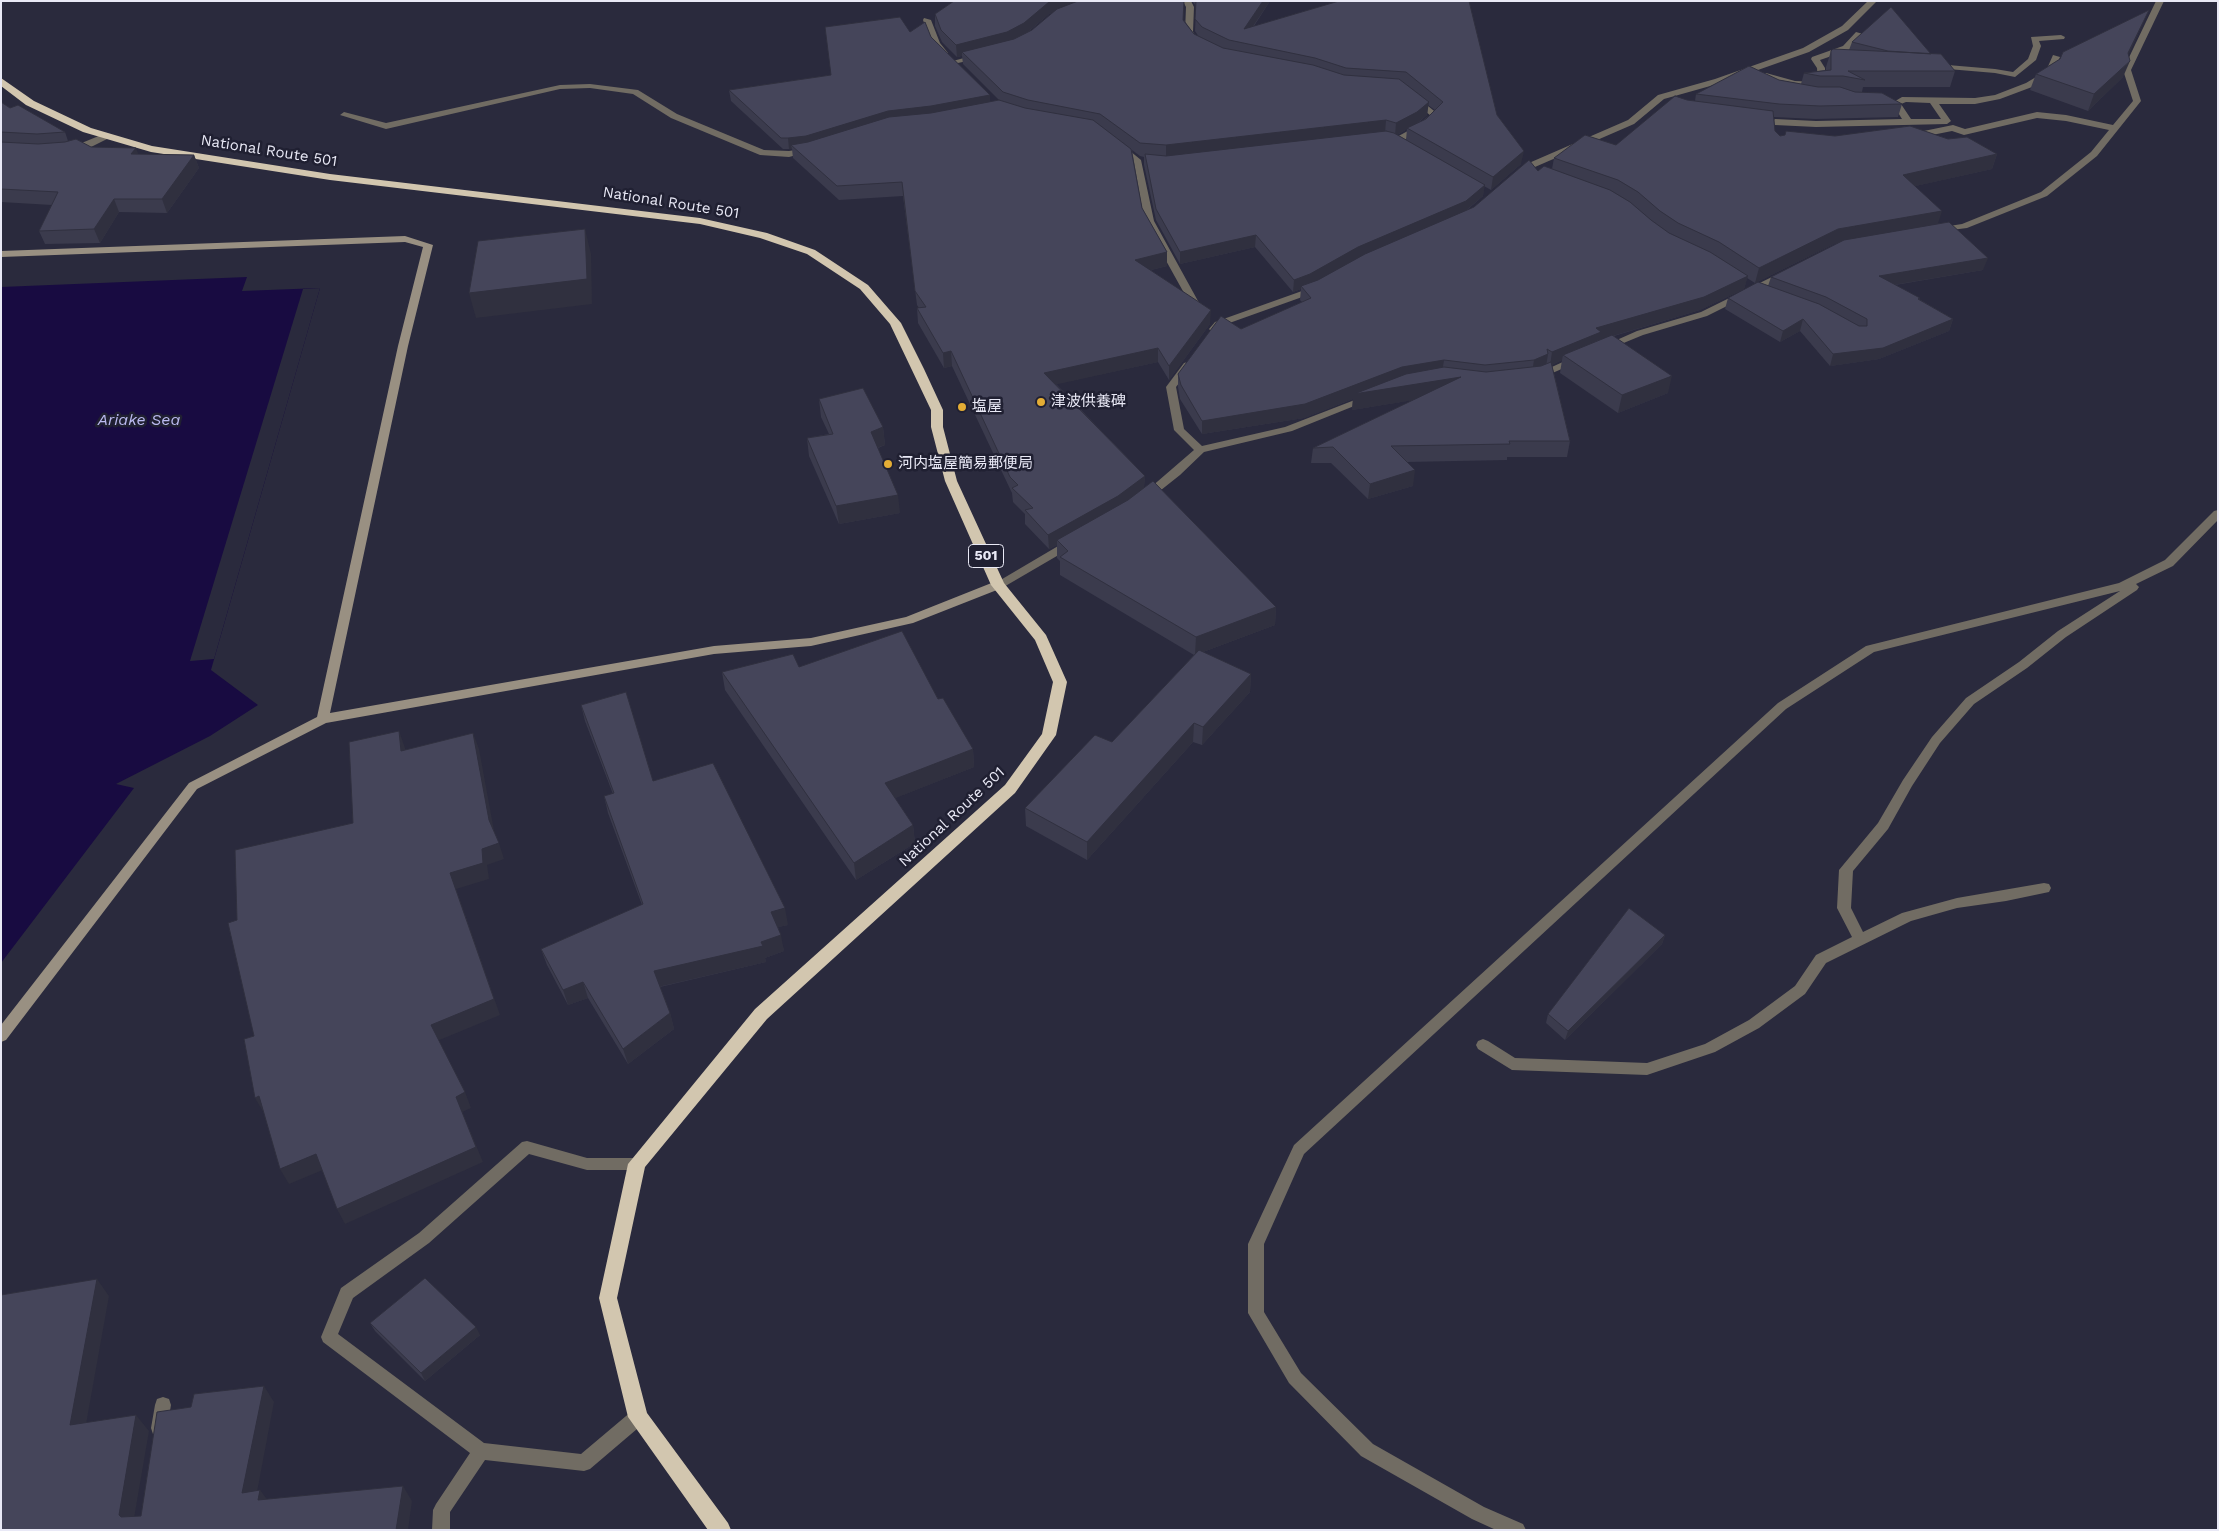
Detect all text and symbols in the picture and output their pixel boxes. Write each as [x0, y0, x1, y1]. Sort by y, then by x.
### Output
street label: National Route 501 [200, 131, 338, 171]
street label: National Route 501 [602, 183, 740, 223]
place label: 津波供養碑 [1051, 393, 1126, 411]
marker: 津波供養碑 [1035, 396, 1047, 408]
place label: 塩屋 [972, 398, 1002, 416]
marker: 塩屋 [956, 401, 968, 413]
water label: Ariake Sea [98, 410, 180, 430]
place label: 河内塩屋簡易郵便局 [898, 455, 1033, 473]
marker: 河内塩屋簡易郵便局 [882, 458, 894, 470]
road number: 501 [968, 544, 1004, 568]
street label: National Route 501 [895, 763, 1009, 871]

